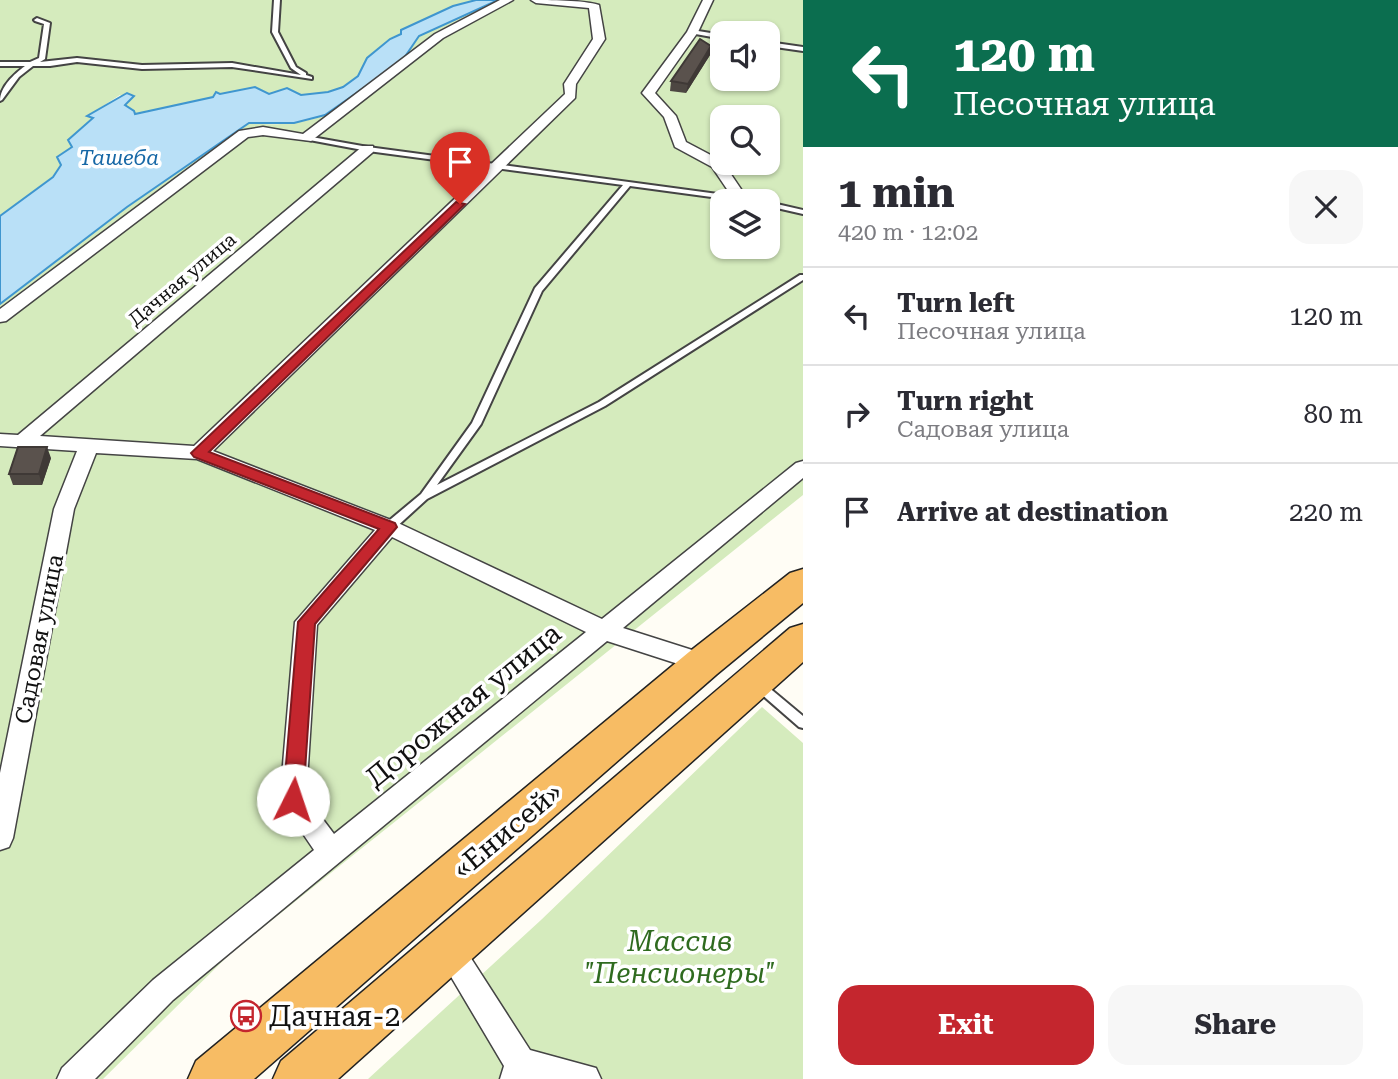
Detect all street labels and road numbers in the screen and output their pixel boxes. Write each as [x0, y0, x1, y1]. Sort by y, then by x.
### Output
street label: Дачная улица [124, 227, 241, 331]
street label: Садовая улица [10, 551, 69, 726]
street label: Дорожная улица [359, 617, 568, 794]
street label: «Енисей» [446, 775, 569, 885]

